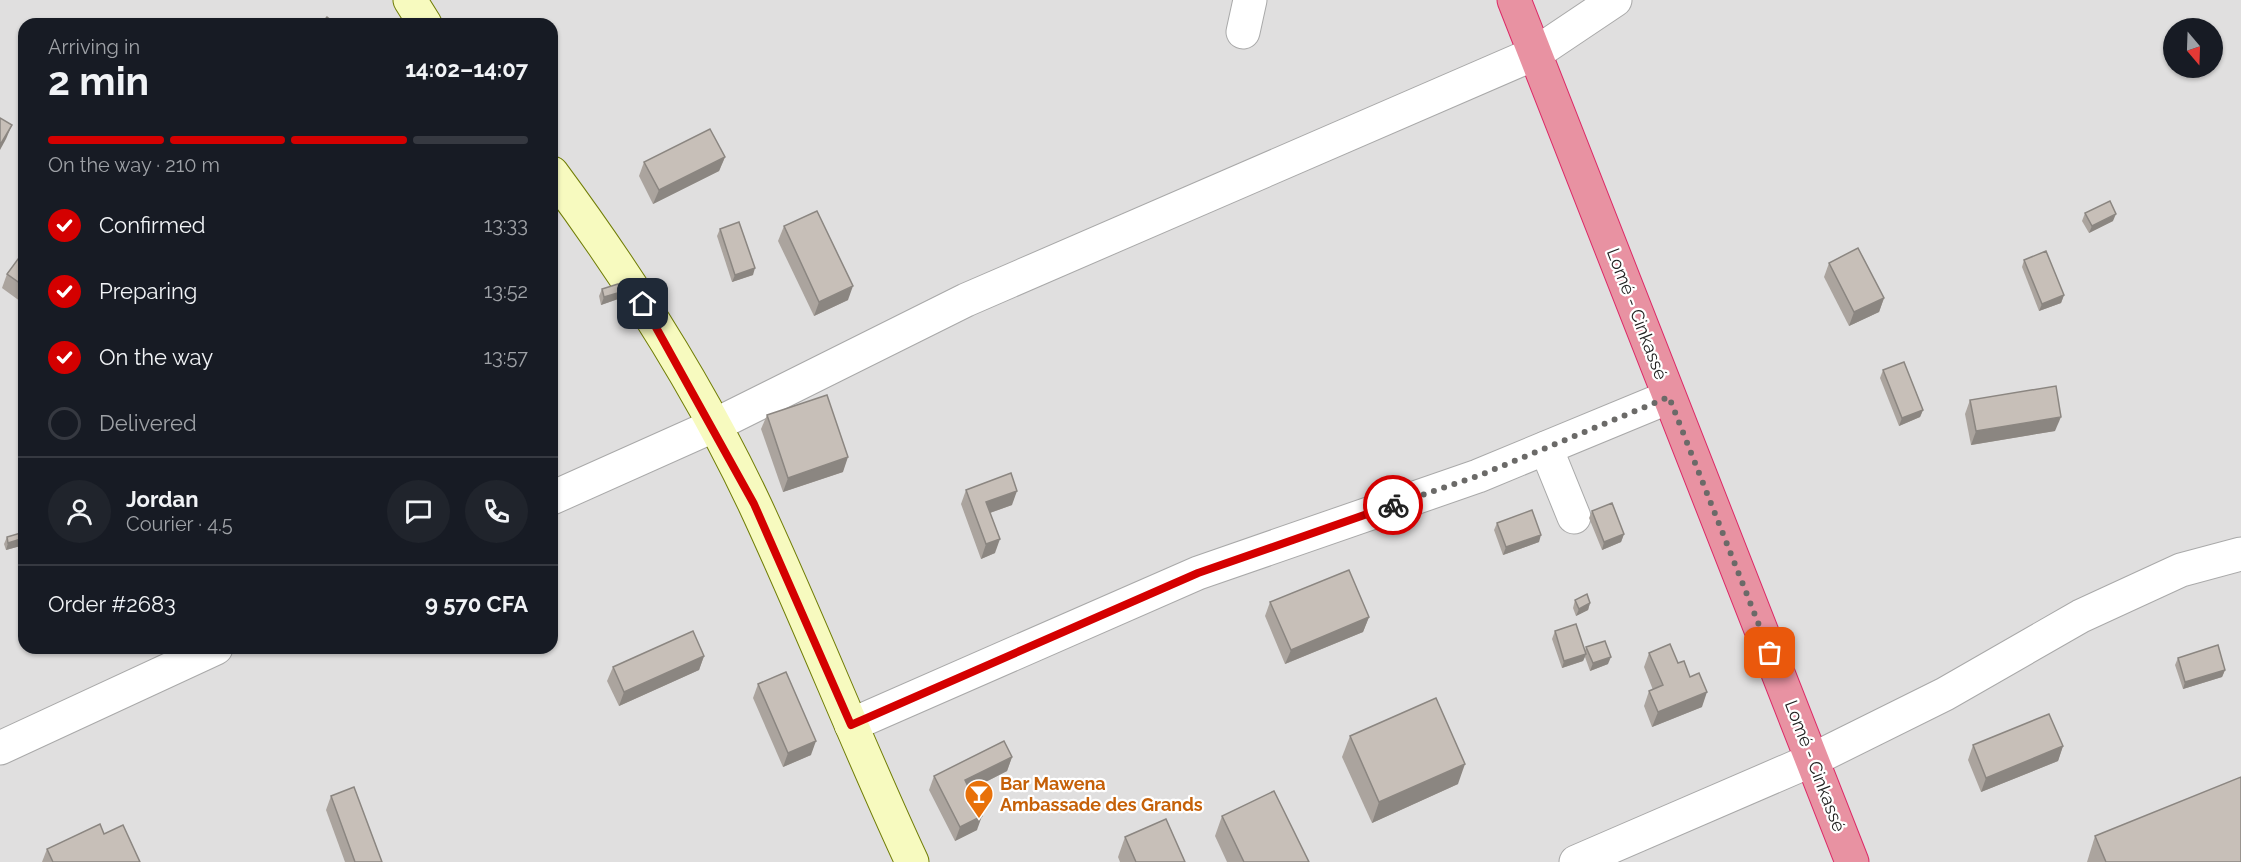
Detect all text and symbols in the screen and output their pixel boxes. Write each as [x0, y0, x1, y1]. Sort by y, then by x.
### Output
north arrow [2163, 18, 2223, 78]
map controls [2163, 18, 2223, 78]
text: Arriving in [48, 35, 140, 59]
text: 14:02–14:07 [405, 56, 528, 82]
text: 2 min [48, 58, 149, 104]
text: On the way · 210 m [48, 153, 220, 177]
icon: check [48, 209, 81, 242]
text: Confirmed [99, 212, 206, 238]
text: 13:33 [484, 213, 528, 237]
street label: Lomé - Cinkassé [1603, 245, 1672, 383]
icon: check [48, 275, 81, 308]
text: Preparing [99, 278, 197, 304]
pin [617, 278, 668, 329]
text: 13:52 [484, 279, 528, 303]
icon: home [626, 287, 659, 320]
icon: check [48, 341, 81, 374]
text: On the way [99, 344, 213, 370]
text: 13:57 [483, 345, 528, 369]
text: Delivered [99, 410, 197, 436]
courier [1363, 475, 1423, 535]
button: person [48, 480, 111, 543]
button: chat [387, 480, 450, 543]
button: phone [465, 480, 528, 543]
text: Jordan [126, 486, 198, 512]
icon: bike [1377, 489, 1410, 522]
text: Courier · 4.5 [126, 512, 233, 536]
text: Order #2683 [48, 591, 176, 617]
text: 9 570 CFA [425, 591, 528, 617]
pin [1744, 627, 1795, 678]
icon: bag [1753, 636, 1786, 669]
street label: Lomé - Cinkassé [1781, 697, 1850, 835]
place label: Bar Mawena Ambassade des Grands [1000, 773, 1203, 815]
bar icon: Bar Mawena Ambassade des Grands [963, 778, 995, 820]

